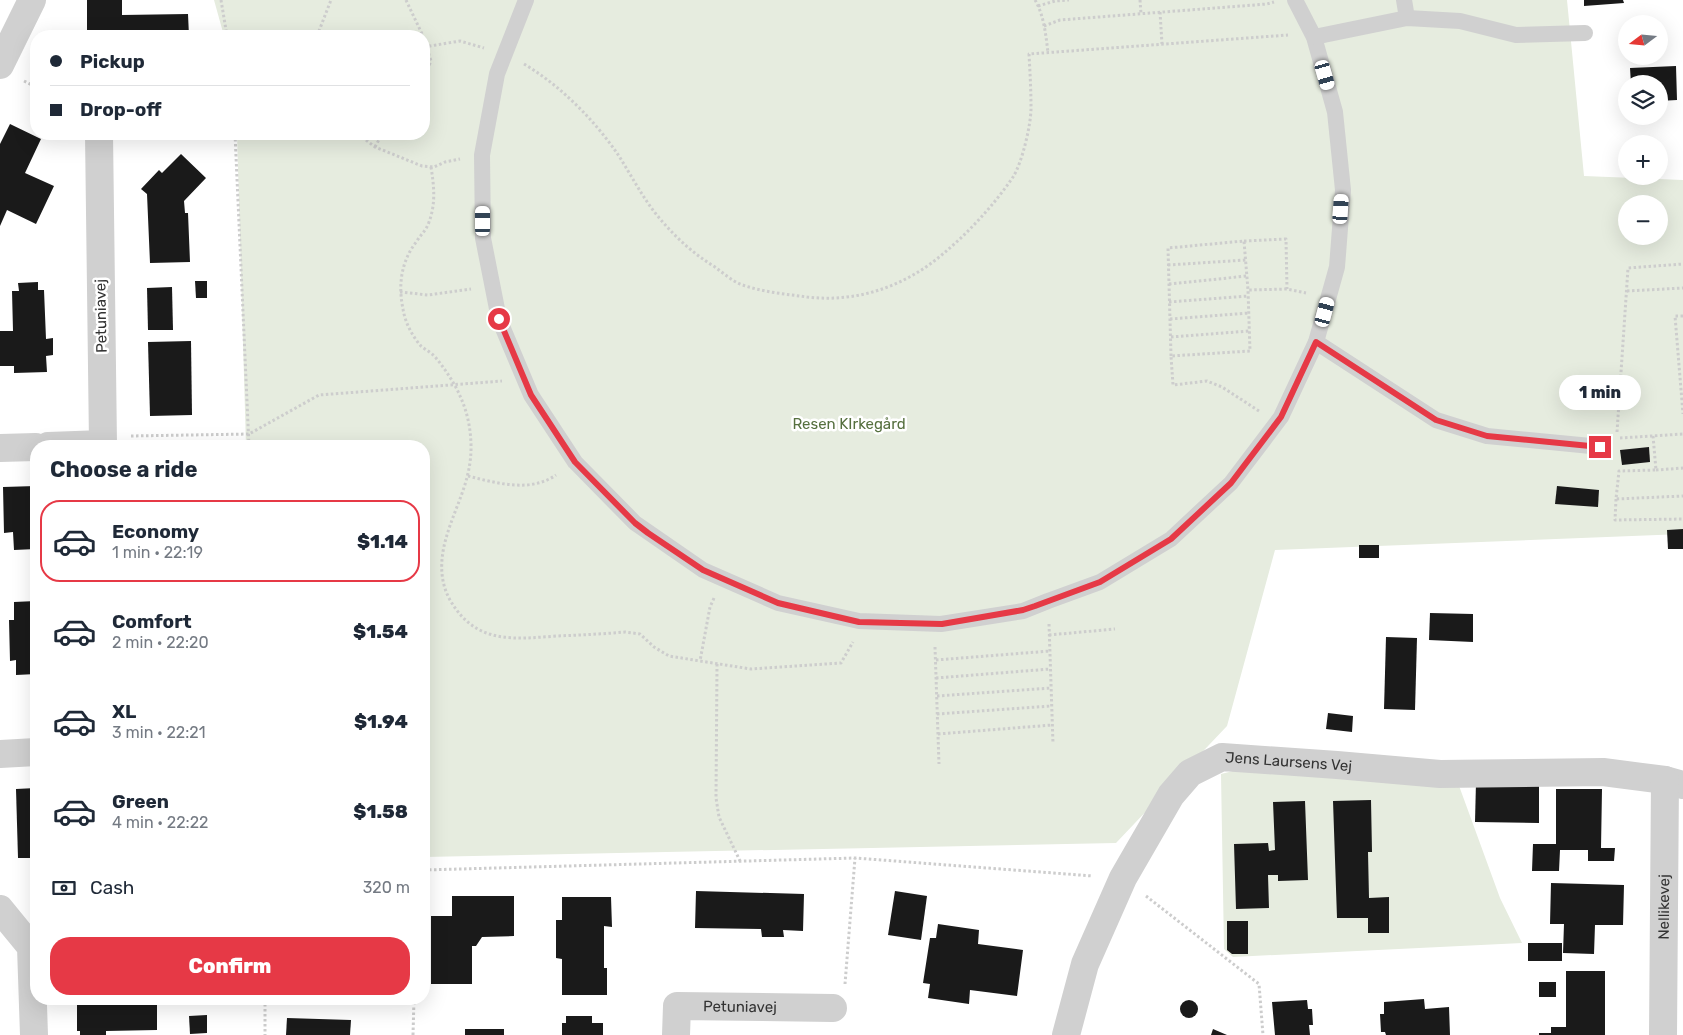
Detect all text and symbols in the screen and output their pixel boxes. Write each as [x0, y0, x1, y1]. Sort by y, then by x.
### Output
north arrow [1618, 15, 1668, 65]
map controls [1618, 15, 1668, 245]
text: Pickup [80, 50, 145, 73]
car [1313, 59, 1336, 91]
button: layers [1618, 75, 1668, 125]
text: Drop-off [80, 98, 162, 121]
button: + [1618, 135, 1668, 185]
car [1332, 194, 1349, 224]
button: − [1618, 195, 1668, 245]
car [475, 206, 490, 236]
street label: Petuniavej [91, 279, 111, 353]
car [1313, 296, 1336, 328]
route start [488, 308, 510, 330]
callout: 1 min [1559, 374, 1641, 410]
text: 1 min [1579, 383, 1621, 402]
park label: Resen KIrkegård [792, 415, 906, 433]
route end [1589, 436, 1611, 458]
text: Choose a ride [50, 456, 197, 483]
icon: car [52, 519, 97, 564]
text: Economy [112, 520, 199, 543]
text: $1.14 [357, 530, 408, 553]
text: 1 min · 22:19 [112, 543, 203, 562]
icon: car [52, 609, 97, 654]
text: Comfort [112, 610, 192, 633]
text: $1.54 [353, 620, 408, 643]
text: 2 min · 22:20 [112, 633, 209, 652]
icon: car [52, 699, 97, 744]
text: XL [112, 700, 136, 723]
text: $1.94 [354, 710, 408, 733]
text: 3 min · 22:21 [112, 723, 206, 742]
street label: Jens Laursens Vej [1225, 748, 1353, 775]
icon: car [52, 789, 97, 834]
text: Green [112, 790, 169, 813]
text: $1.58 [353, 800, 408, 823]
text: 4 min · 22:22 [112, 813, 208, 832]
icon: cash [50, 874, 78, 902]
street label: Nellikevej [1655, 874, 1673, 940]
text: Cash [90, 876, 134, 899]
text: 320 m [363, 878, 410, 897]
button: Confirm [50, 937, 410, 995]
street label: Petuniavej [703, 997, 777, 1016]

